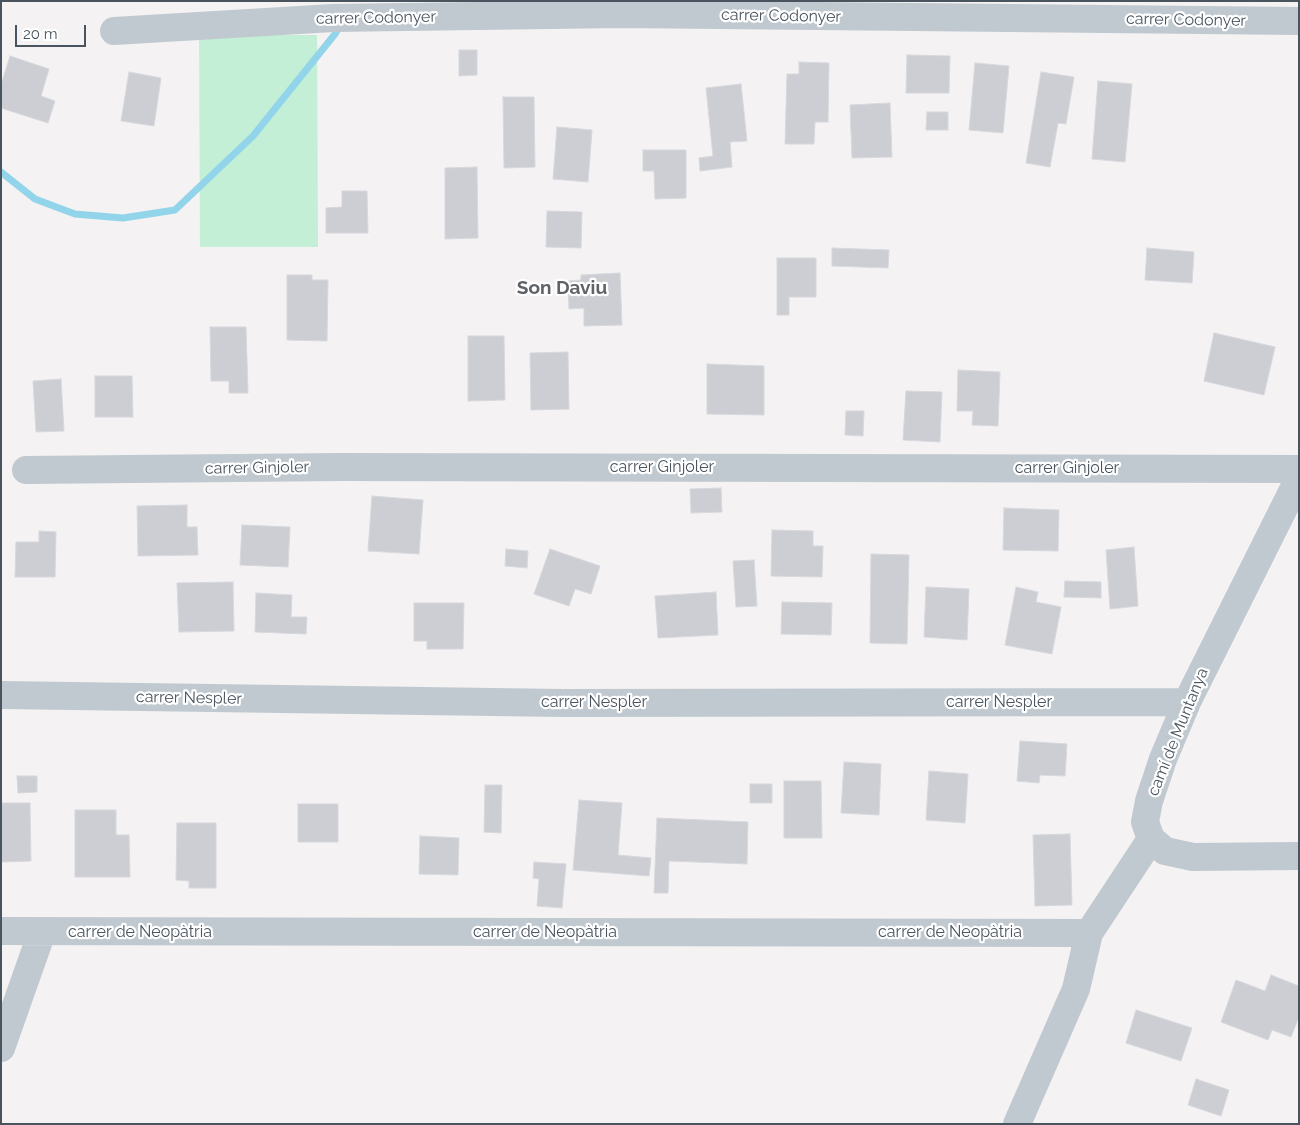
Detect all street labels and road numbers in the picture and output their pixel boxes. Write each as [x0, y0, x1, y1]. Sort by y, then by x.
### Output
street label: carrer Codonyer [721, 5, 841, 27]
street label: carrer Codonyer [316, 7, 436, 29]
street label: carrer Codonyer [1126, 9, 1246, 31]
street label: carrer Ginjoler [205, 457, 309, 479]
street label: carrer Ginjoler [610, 457, 714, 477]
street label: carrer Ginjoler [1015, 458, 1119, 478]
street label: camí de Muntanya [1144, 665, 1212, 799]
street label: carrer Nespler [136, 687, 242, 709]
street label: carrer Nespler [541, 692, 647, 712]
street label: carrer Nespler [946, 692, 1052, 712]
street label: carrer de Neopàtria [68, 922, 212, 942]
street label: carrer de Neopàtria [473, 922, 617, 942]
street label: carrer de Neopàtria [878, 922, 1022, 942]

